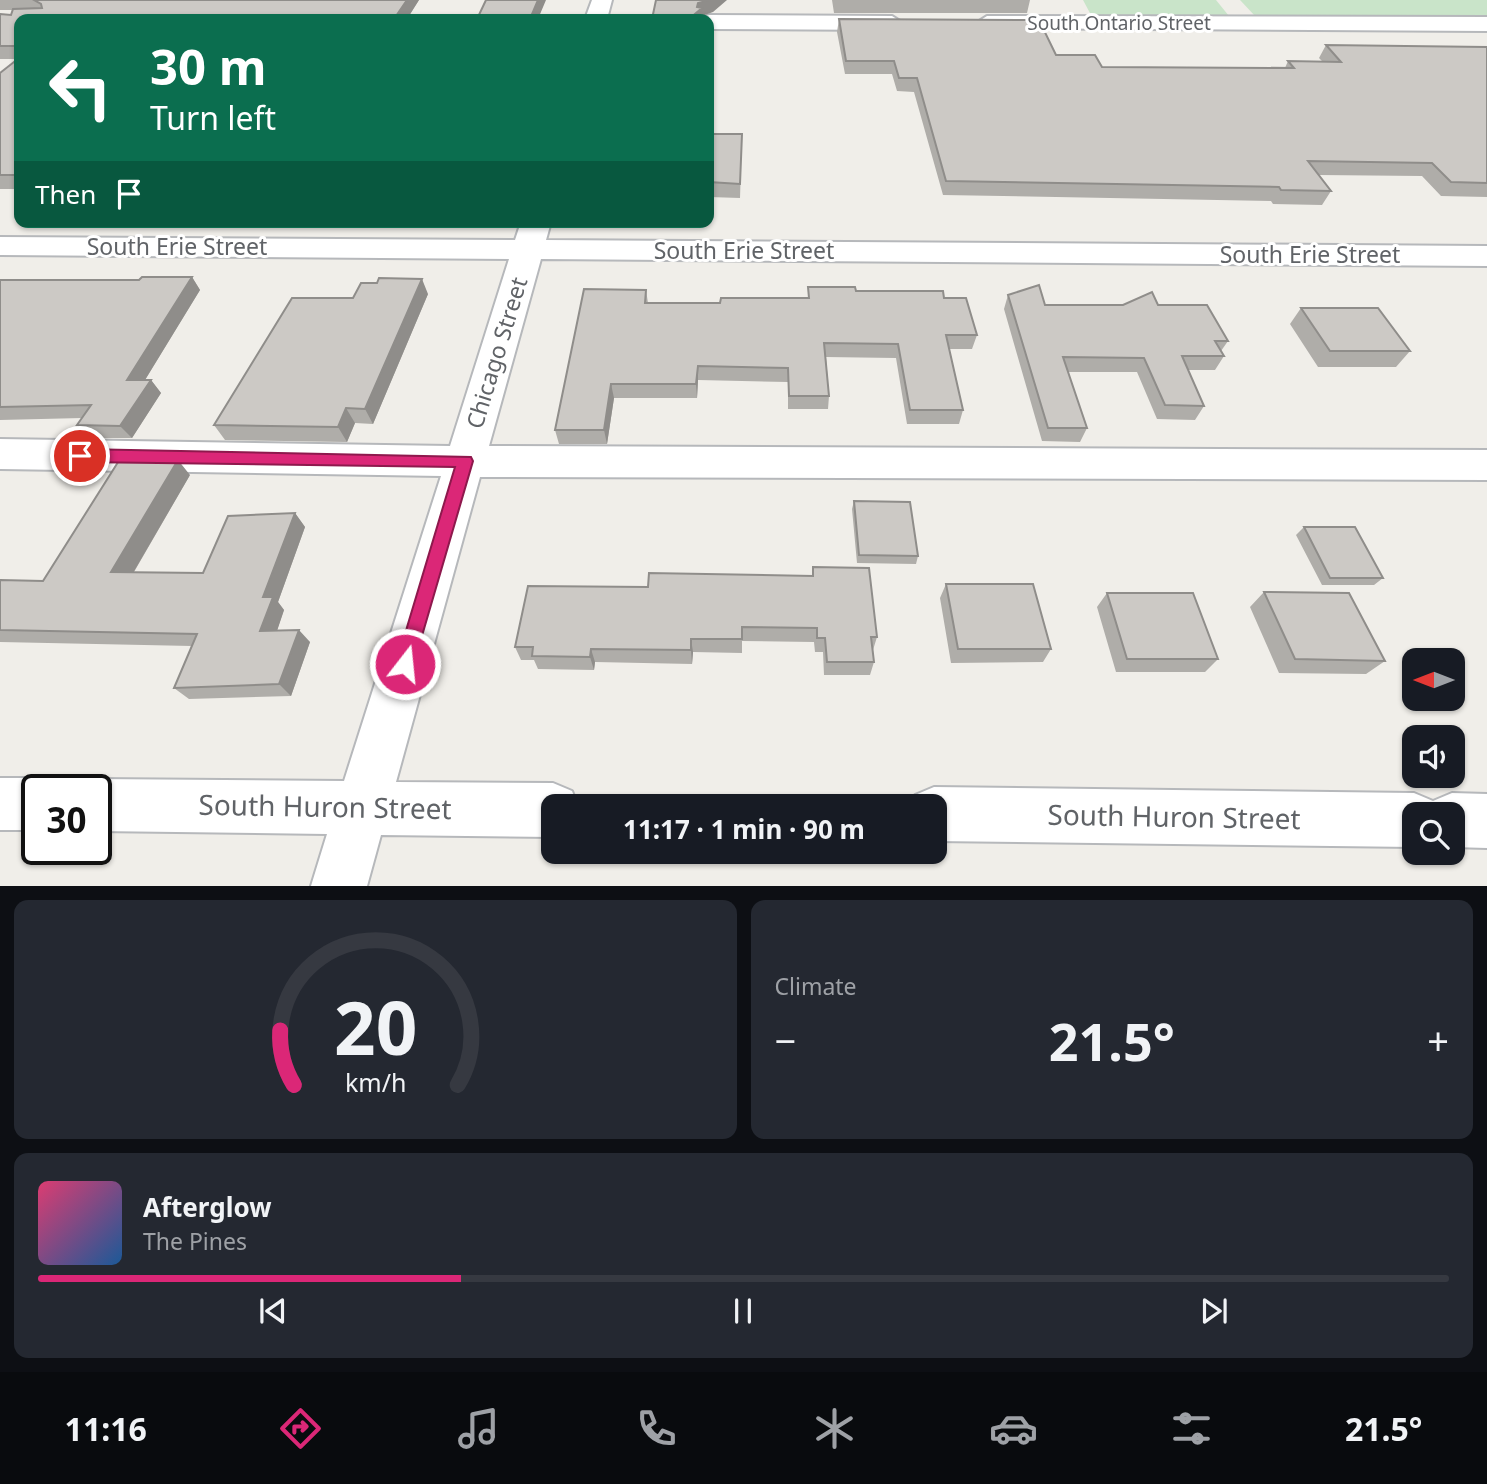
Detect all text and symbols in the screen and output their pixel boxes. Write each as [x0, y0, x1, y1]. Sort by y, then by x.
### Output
street label: South Ontario Street [1027, 10, 1211, 36]
text: 30 m [150, 33, 267, 99]
icon: left [35, 42, 126, 133]
text: Turn left [150, 96, 276, 139]
icon: arrive [110, 175, 148, 213]
text: Then [35, 176, 96, 212]
street label: South Erie Street [87, 230, 267, 262]
street label: South Erie Street [654, 234, 834, 266]
street label: South Erie Street [1220, 238, 1400, 270]
street label: Chicago Street [458, 273, 534, 432]
pin [50, 426, 110, 486]
icon: arrive [61, 437, 99, 475]
position arrow [368, 627, 442, 701]
north arrow [1402, 648, 1465, 710]
map controls [1402, 648, 1465, 865]
button: sound [1402, 725, 1465, 788]
speed limit sign: 30 [21, 774, 112, 865]
street label: South Huron Street [198, 785, 452, 827]
street label: South Huron Street [1047, 795, 1301, 837]
button: search [1402, 802, 1465, 865]
text: 11:17 · 1 min · 90 m [623, 811, 865, 847]
text: Climate [775, 970, 857, 1002]
text: 20 [334, 978, 417, 1077]
text: 21.5° [1049, 1005, 1175, 1076]
text: − [775, 1014, 796, 1066]
text: + [1427, 1014, 1449, 1066]
text: km/h [344, 1065, 406, 1099]
text: Afterglow [143, 1189, 271, 1225]
text: The Pines [143, 1225, 247, 1257]
icon: previous [254, 1292, 292, 1330]
icon: pause [724, 1292, 762, 1330]
icon: next [1195, 1292, 1233, 1330]
icon: directions [276, 1404, 325, 1453]
icon: music [454, 1404, 503, 1453]
icon: phone [632, 1404, 681, 1453]
icon: climate [810, 1404, 859, 1453]
icon: car [989, 1404, 1038, 1453]
icon: filters [1167, 1404, 1216, 1453]
text: 11:16 [65, 1407, 147, 1450]
text: 21.5° [1345, 1407, 1422, 1450]

